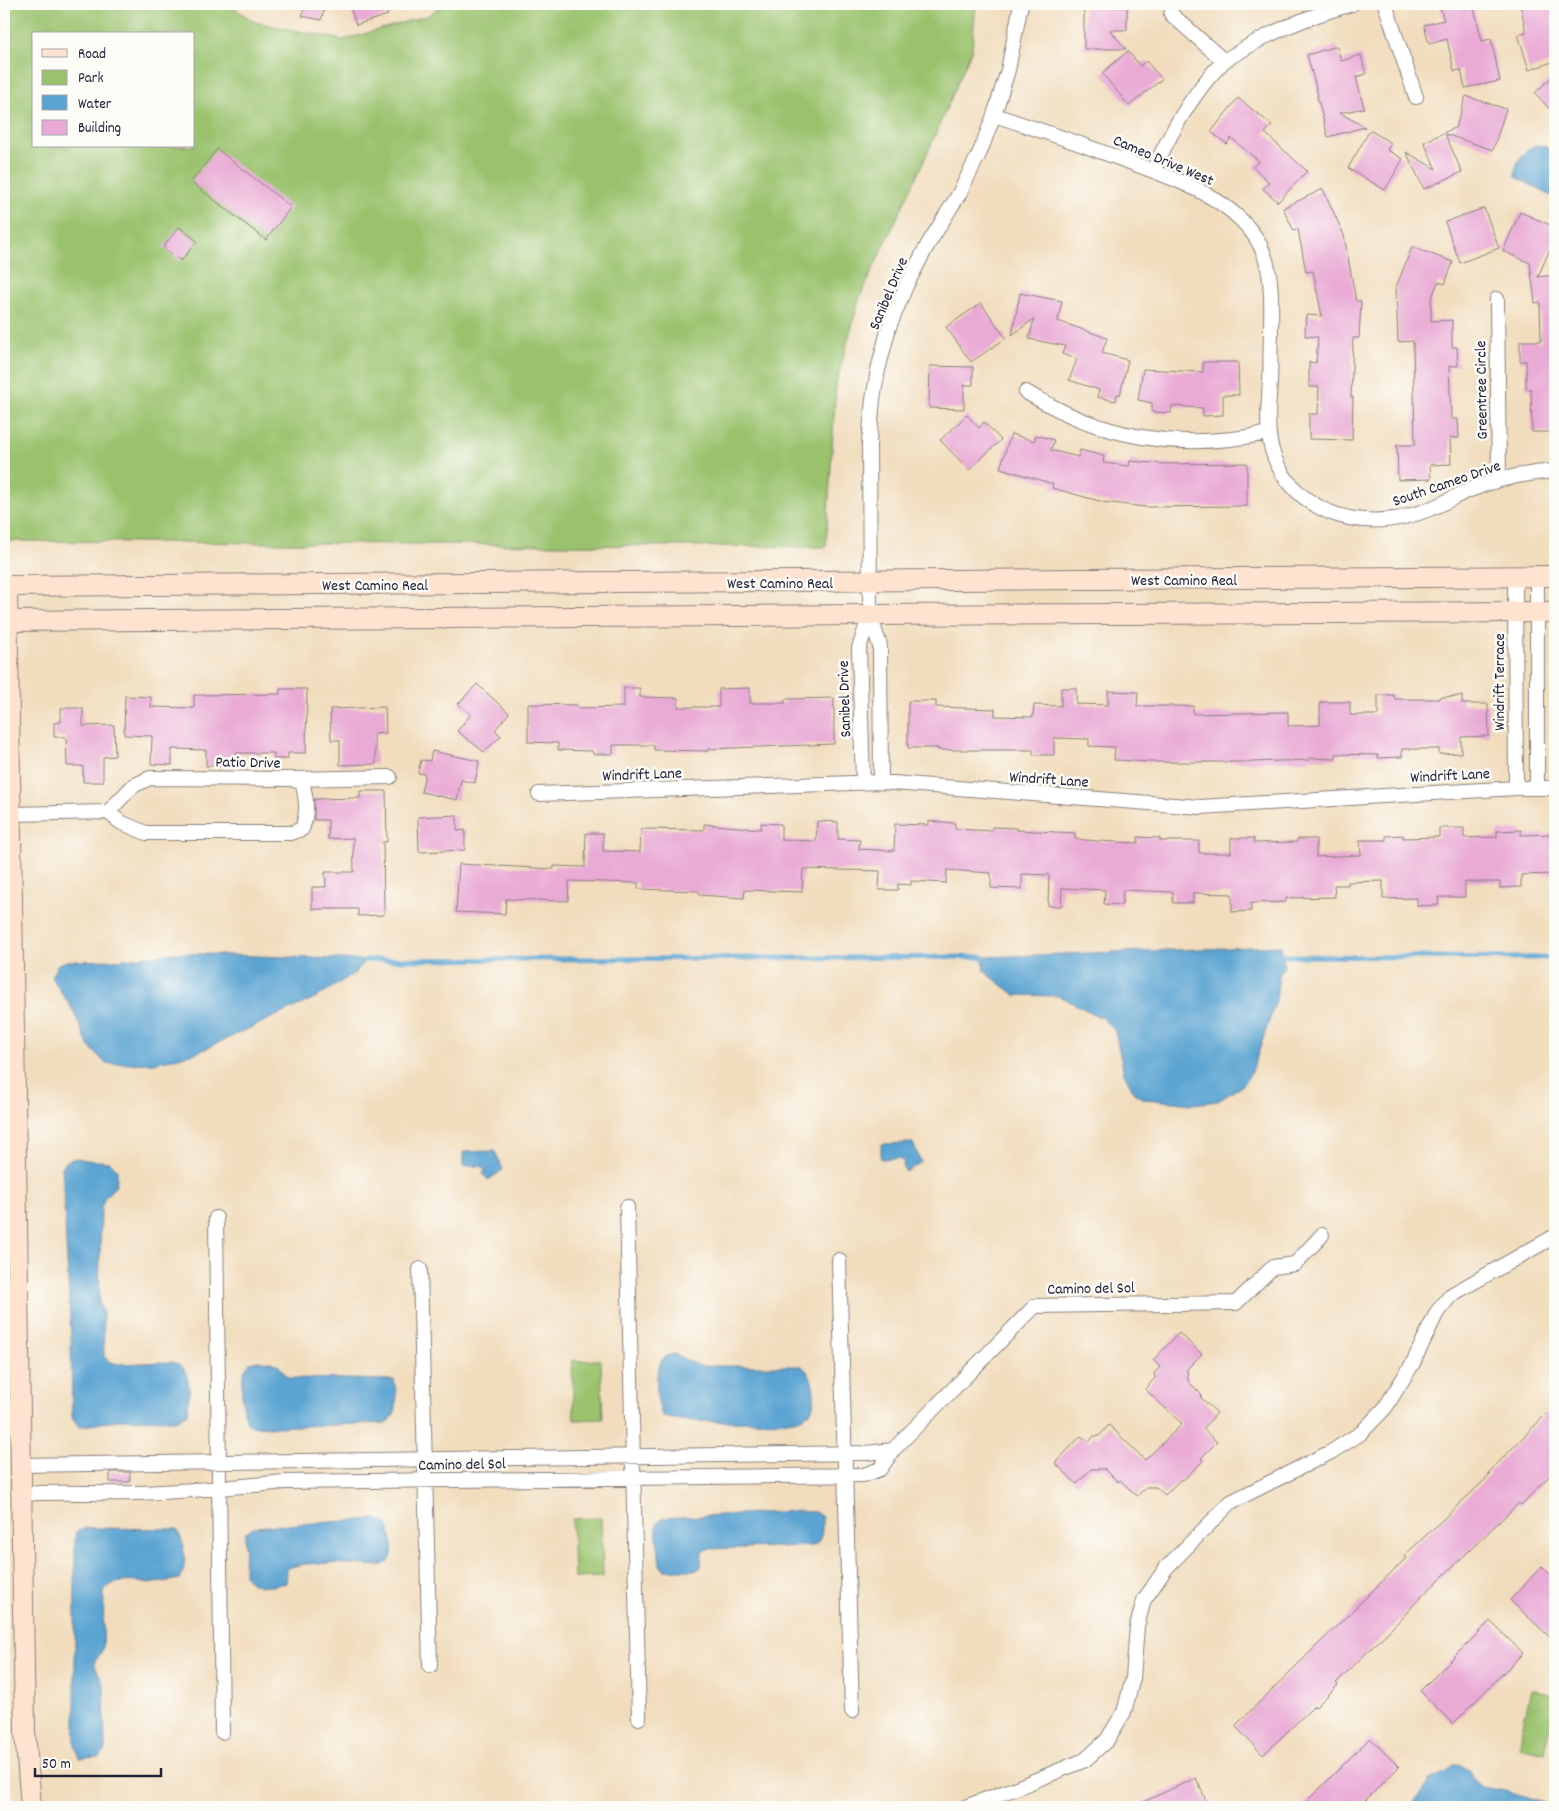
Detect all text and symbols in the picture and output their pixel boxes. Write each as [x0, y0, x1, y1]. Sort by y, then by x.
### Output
legend [32, 32, 195, 148]
text: Road [78, 44, 106, 66]
text: Park [78, 68, 104, 90]
text: Water [78, 94, 112, 116]
text: Building [78, 118, 121, 140]
street label: Cameo Drive West [1109, 130, 1217, 193]
street label: Sanibel Drive [864, 254, 915, 334]
street label: Greentree Circle [1470, 340, 1495, 440]
street label: South Cameo Drive [1390, 455, 1504, 514]
street label: West Camino Real [1131, 570, 1237, 593]
street label: West Camino Real [727, 573, 833, 596]
street label: West Camino Real [322, 575, 428, 598]
street label: Windrift Terrace [1489, 633, 1512, 731]
street label: Sanibel Drive [833, 660, 858, 738]
street label: Patio Drive [215, 751, 281, 776]
street label: Windrift Lane [602, 763, 682, 788]
street label: Windrift Lane [1410, 763, 1490, 790]
street label: Windrift Lane [1008, 766, 1089, 795]
street label: Camino del Sol [1047, 1277, 1135, 1302]
street label: Camino del Sol [418, 1453, 506, 1478]
scale bar [35, 1746, 161, 1778]
text: 50 m [42, 1754, 71, 1776]

